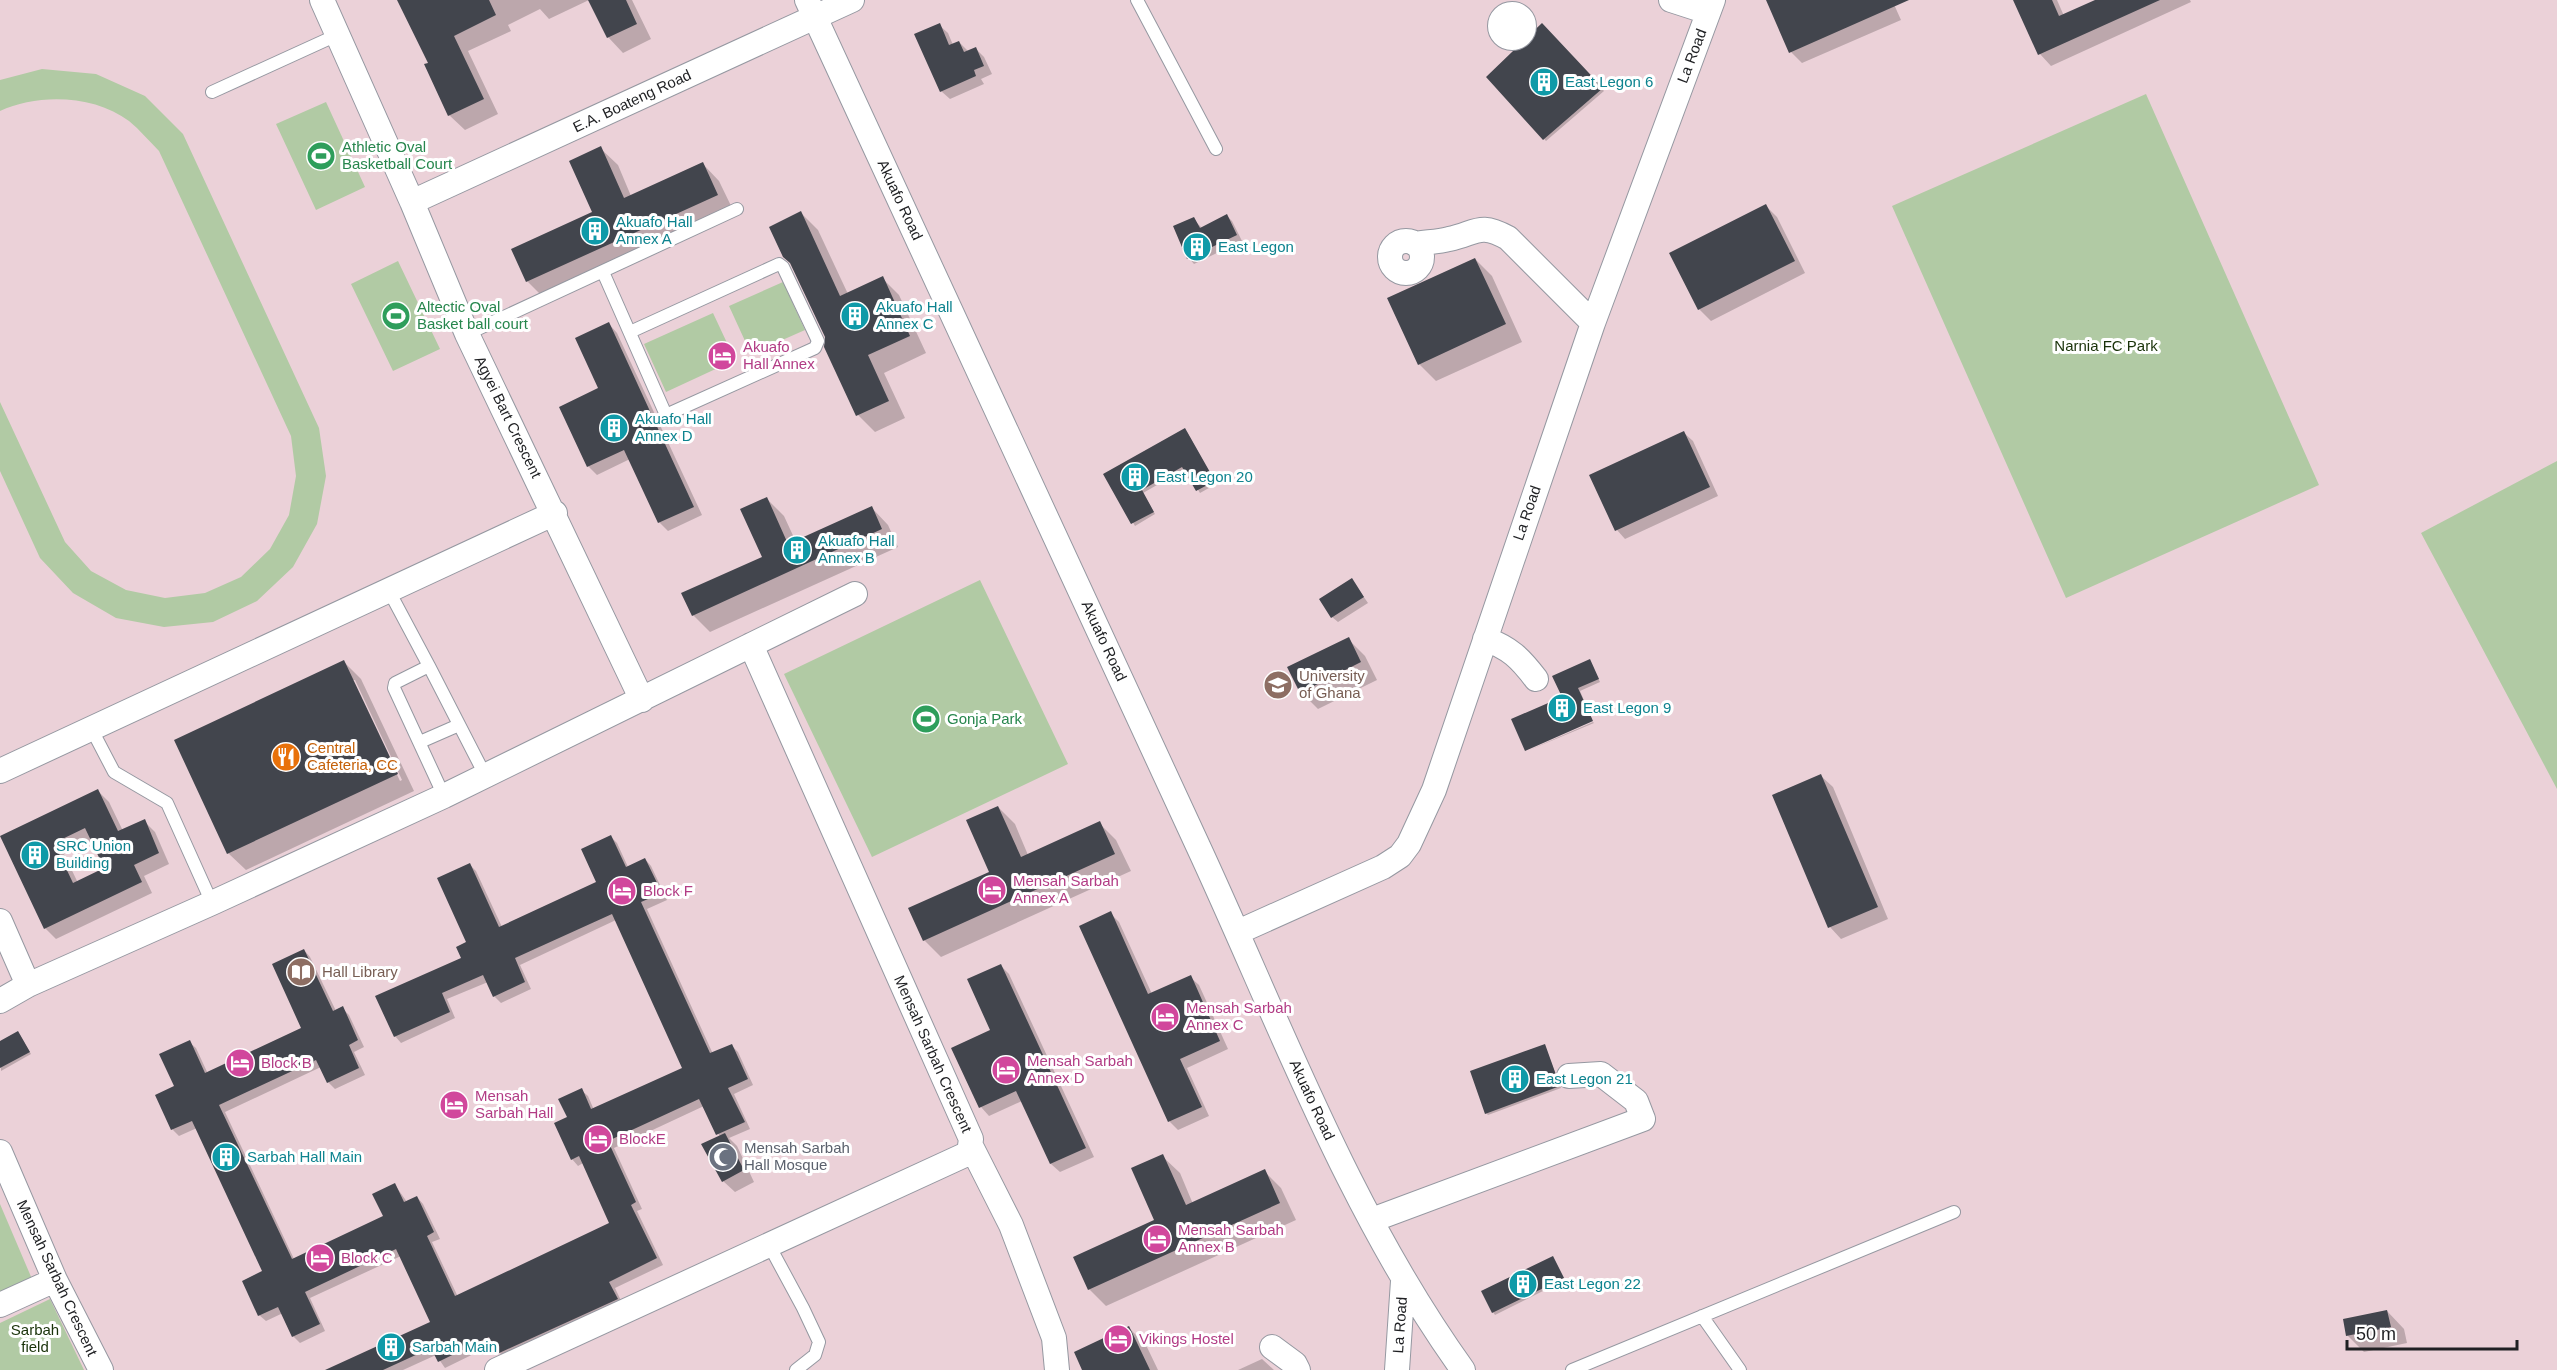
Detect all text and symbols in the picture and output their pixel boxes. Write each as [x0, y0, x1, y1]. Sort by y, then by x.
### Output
street label: La Road [1673, 26, 1710, 85]
street label: E.A. Boateng Road [570, 66, 694, 135]
building icon: East Legon 6 [1528, 66, 1560, 98]
place label: East Legon 6 [1565, 73, 1653, 90]
place label: Athletic Oval Basketball Court [342, 138, 453, 172]
sports icon: Athletic Oval Basketball Court [305, 140, 337, 172]
street label: Akuafo Road [874, 157, 926, 243]
place label: Akuafo Hall Annex A [616, 213, 693, 247]
building icon: Akuafo Hall Annex A [579, 215, 611, 247]
building icon: East Legon [1181, 231, 1213, 263]
place label: East Legon [1218, 238, 1294, 255]
place label: Altectic Oval Basket ball court [417, 298, 529, 332]
place label: Akuafo Hall Annex C [876, 298, 953, 332]
sports icon: Altectic Oval Basket ball court [380, 300, 412, 332]
building icon: Akuafo Hall Annex C [839, 300, 871, 332]
park label: Narnia FC Park [2054, 337, 2158, 354]
place label: Akuafo Hall Annex [743, 338, 815, 372]
hotel icon: Akuafo Hall Annex [706, 340, 738, 372]
street label: Agyei Bart Crescent [472, 353, 546, 481]
place label: Akuafo Hall Annex D [635, 410, 712, 444]
building icon: Akuafo Hall Annex D [598, 412, 630, 444]
building icon: East Legon 20 [1119, 461, 1151, 493]
place label: East Legon 20 [1156, 468, 1253, 485]
street label: La Road [1509, 483, 1544, 542]
place label: Akuafo Hall Annex B [818, 532, 895, 566]
building icon: Akuafo Hall Annex B [781, 534, 813, 566]
street label: Akuafo Road [1078, 598, 1130, 684]
place label: University of Ghana [1299, 667, 1365, 701]
school or university icon: University of Ghana [1262, 669, 1294, 701]
building icon: East Legon 9 [1546, 692, 1578, 724]
place label: East Legon 9 [1583, 699, 1671, 716]
sports icon: Gonja Park [910, 703, 942, 735]
place label: Gonja Park [947, 710, 1023, 727]
place label: Central Cafeteria, CC [307, 739, 398, 773]
restaurant icon: Central Cafeteria, CC [270, 741, 302, 773]
place label: SRC Union Building [56, 837, 131, 871]
building icon: SRC Union Building [19, 839, 51, 871]
place label: Mensah Sarbah Annex A [1013, 872, 1119, 906]
hotel icon: Mensah Sarbah Annex A [976, 874, 1008, 906]
hotel icon: Block F [606, 875, 638, 907]
place label: Block F [643, 882, 693, 899]
library icon: Hall Library [285, 956, 317, 988]
place label: Hall Library [322, 963, 398, 980]
street label: Mensah Sarbah Crescent [891, 973, 976, 1136]
place label: Mensah Sarbah Annex C [1186, 999, 1292, 1033]
hotel icon: Mensah Sarbah Annex C [1149, 1001, 1181, 1033]
hotel icon: Block B [224, 1047, 256, 1079]
place label: Mensah Sarbah Annex D [1027, 1052, 1133, 1086]
place label: Block B [261, 1054, 312, 1071]
hotel icon: Mensah Sarbah Annex D [990, 1054, 1022, 1086]
street label: Akuafo Road [1286, 1057, 1338, 1143]
building icon: East Legon 21 [1499, 1063, 1531, 1095]
place label: East Legon 21 [1536, 1070, 1633, 1087]
place label: Mensah Sarbah Hall [475, 1087, 553, 1121]
hotel icon: Mensah Sarbah Hall [438, 1089, 470, 1121]
hotel icon: BlockE [582, 1123, 614, 1155]
place label: BlockE [619, 1130, 666, 1147]
place label: Mensah Sarbah Hall Mosque [744, 1139, 850, 1173]
building icon: Sarbah Hall Main [210, 1141, 242, 1173]
mosque icon: Mensah Sarbah Hall Mosque [707, 1141, 739, 1173]
place label: Sarbah Hall Main [247, 1148, 362, 1165]
street label: Mensah Sarbah Crescent [14, 1197, 101, 1359]
place label: Mensah Sarbah Annex B [1178, 1221, 1284, 1255]
hotel icon: Mensah Sarbah Annex B [1141, 1223, 1173, 1255]
hotel icon: Block C [304, 1242, 336, 1274]
place label: Block C [341, 1249, 393, 1266]
building icon: East Legon 22 [1507, 1268, 1539, 1300]
place label: East Legon 22 [1544, 1275, 1641, 1292]
street label: La Road [1389, 1296, 1410, 1354]
scale bar [2347, 1313, 2516, 1351]
park label: Sarbah field [11, 1321, 59, 1355]
hotel icon: Vikings Hostel [1102, 1323, 1134, 1355]
text: 50 m [2356, 1324, 2396, 1344]
place label: Vikings Hostel [1139, 1330, 1234, 1347]
building icon: Sarbah Main [375, 1331, 407, 1363]
place label: Sarbah Main [412, 1338, 497, 1355]

